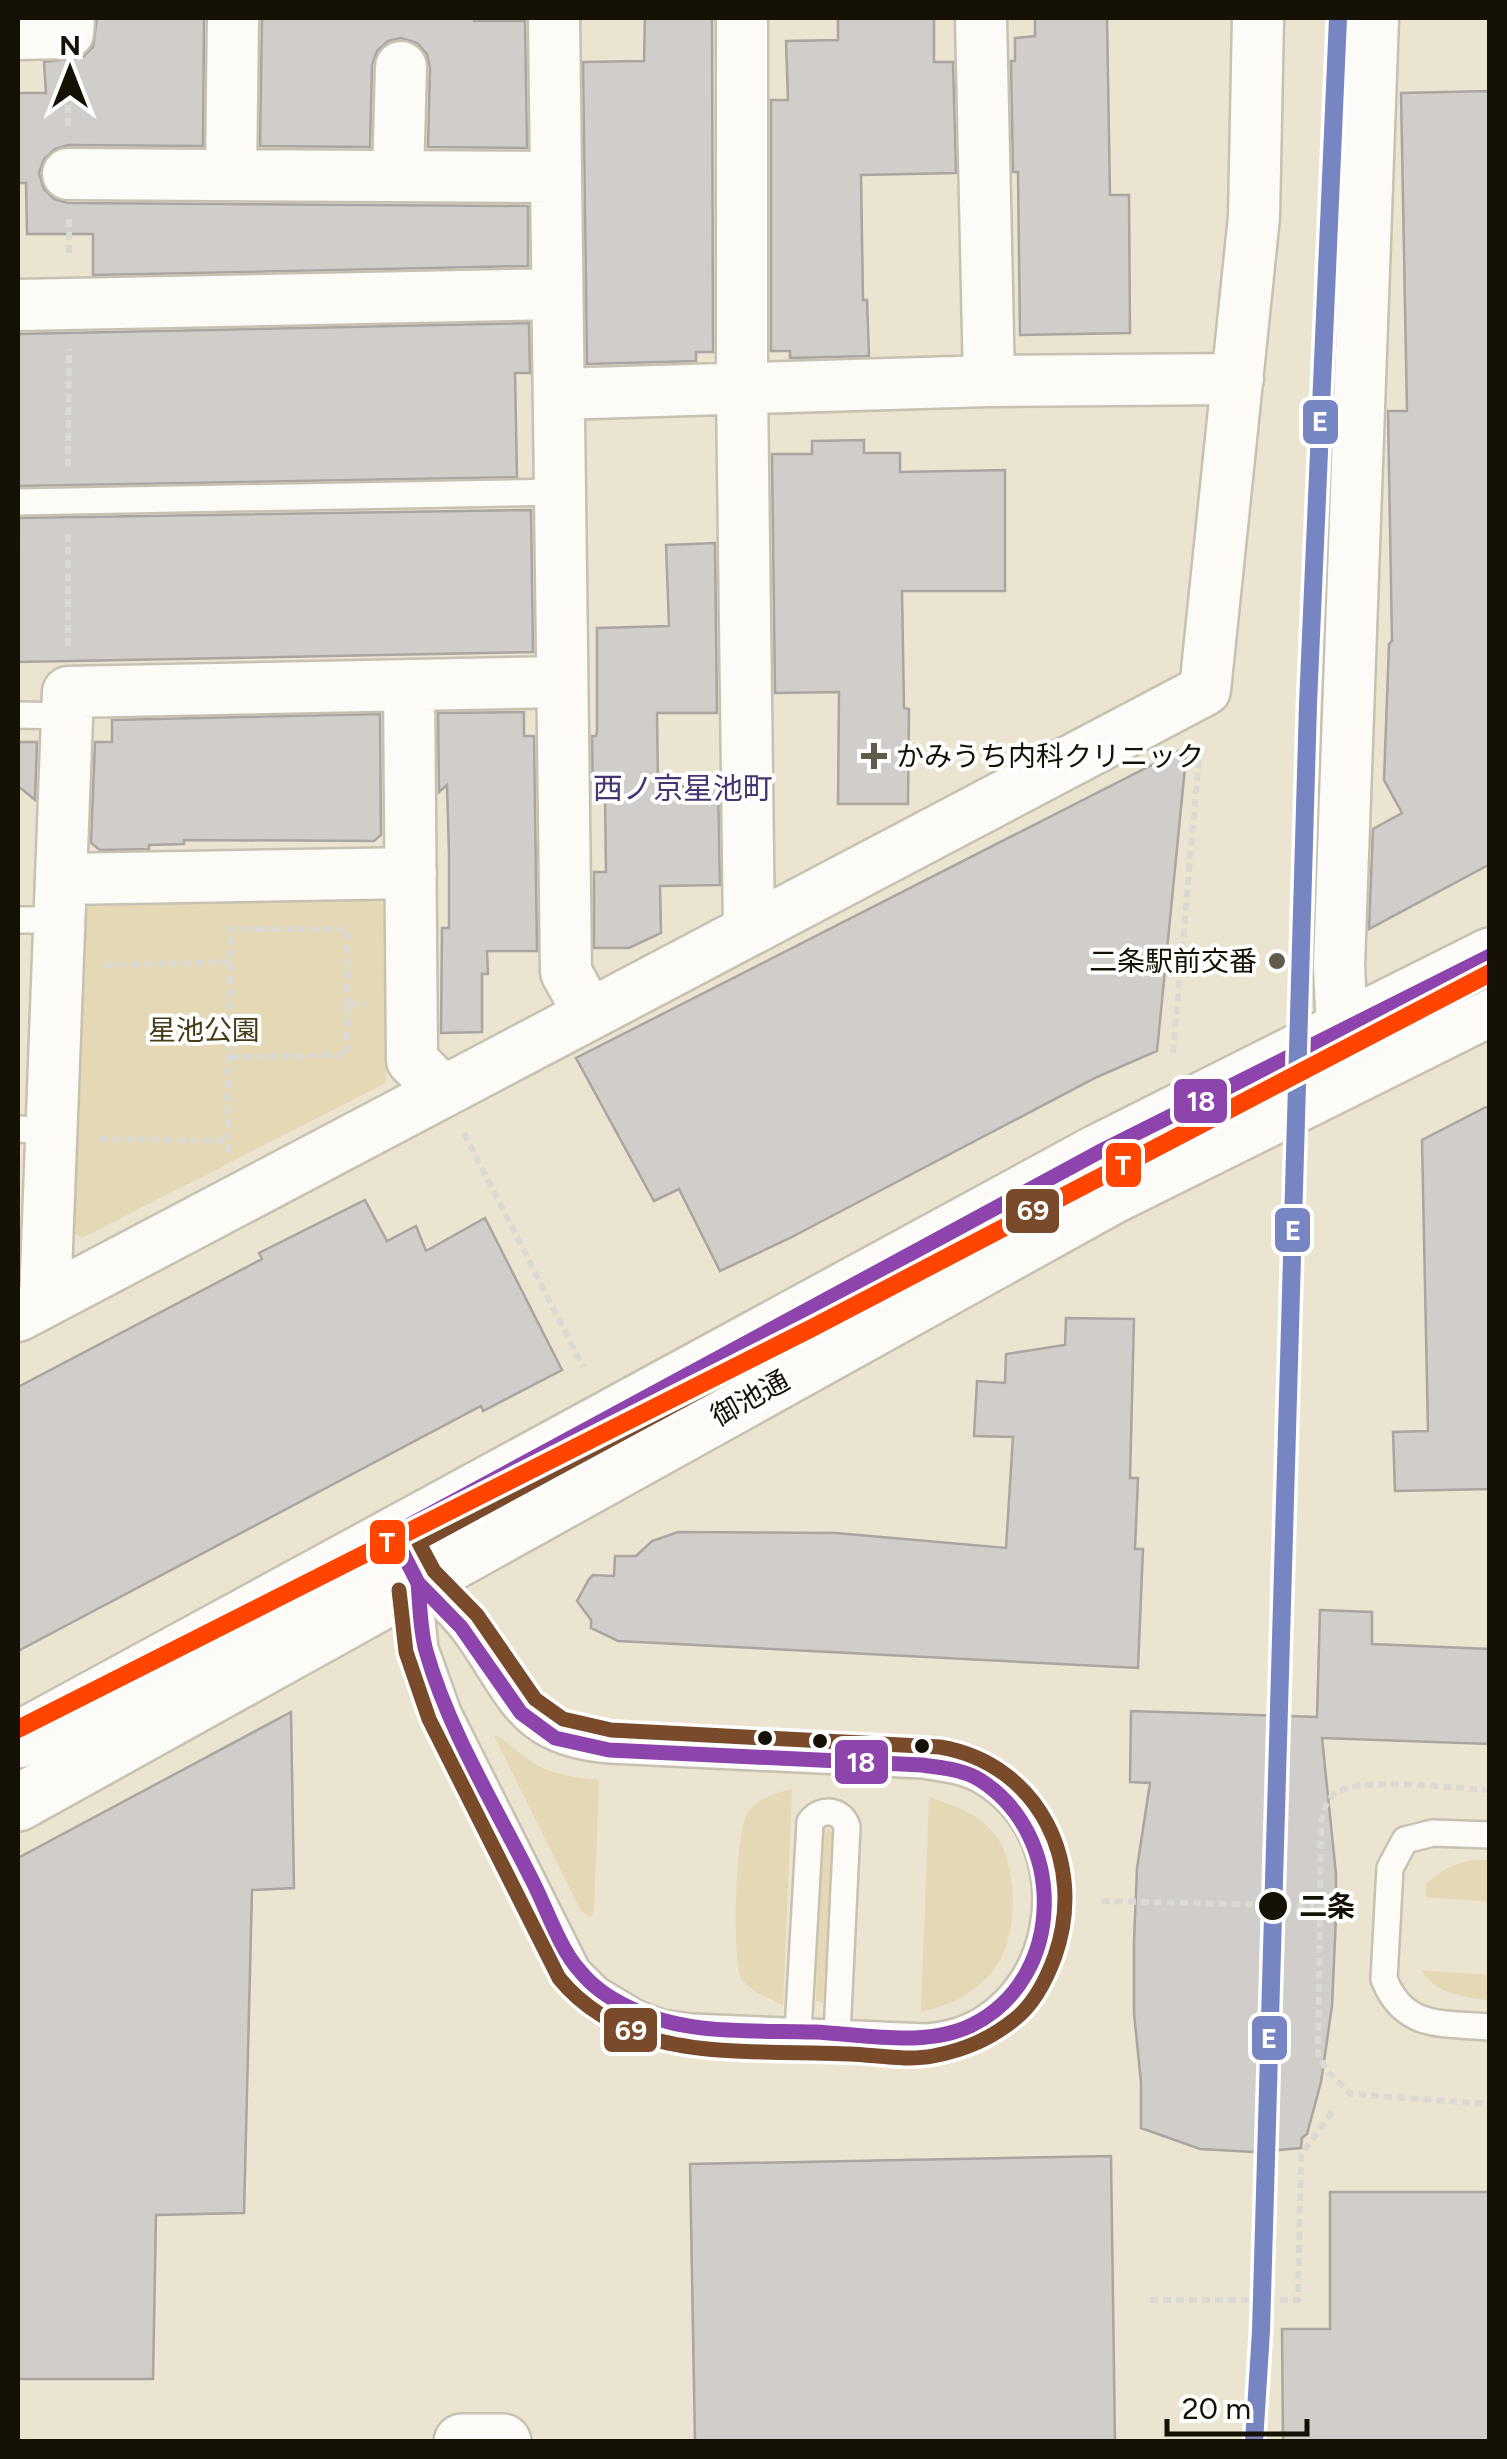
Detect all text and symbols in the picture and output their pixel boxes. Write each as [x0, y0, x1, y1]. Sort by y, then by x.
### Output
north arrow [20, 20, 120, 120]
text: N [59, 28, 81, 62]
line badge: E [1301, 398, 1340, 446]
text: E [1312, 404, 1328, 438]
place label: かみうち内科クリニック [896, 739, 1204, 773]
marker: かみうち内科クリニック [861, 743, 887, 769]
district label: 西ノ京星池町 [593, 770, 773, 807]
place label: 二条駅前交番 [1089, 944, 1257, 978]
marker: 二条駅前交番 [1266, 950, 1288, 972]
park label: 星池公園 [148, 1013, 260, 1047]
line badge: 18 [1172, 1077, 1229, 1125]
text: 18 [1187, 1084, 1215, 1118]
line badge: T [1104, 1141, 1143, 1189]
text: T [1115, 1148, 1131, 1182]
line badge: 69 [1004, 1187, 1061, 1235]
text: 69 [1017, 1193, 1049, 1227]
line badge: E [1273, 1206, 1312, 1254]
text: E [1285, 1213, 1301, 1247]
street label: 御池通 [705, 1363, 795, 1433]
line badge: T [368, 1518, 407, 1566]
text: T [379, 1525, 395, 1559]
unlabelled marker [755, 1728, 775, 1748]
unlabelled marker [810, 1731, 830, 1751]
unlabelled marker [912, 1736, 932, 1756]
line badge: 18 [833, 1738, 890, 1786]
text: 18 [847, 1745, 875, 1779]
marker: 二条 [1256, 1889, 1290, 1923]
place label: 二条 [1299, 1889, 1355, 1923]
line badge: 69 [602, 2006, 659, 2054]
text: 69 [615, 2013, 647, 2047]
line badge: E [1250, 2014, 1289, 2062]
text: E [1261, 2021, 1277, 2055]
scale bar [1167, 2374, 1307, 2436]
text: 20 m [1182, 2390, 1251, 2427]

